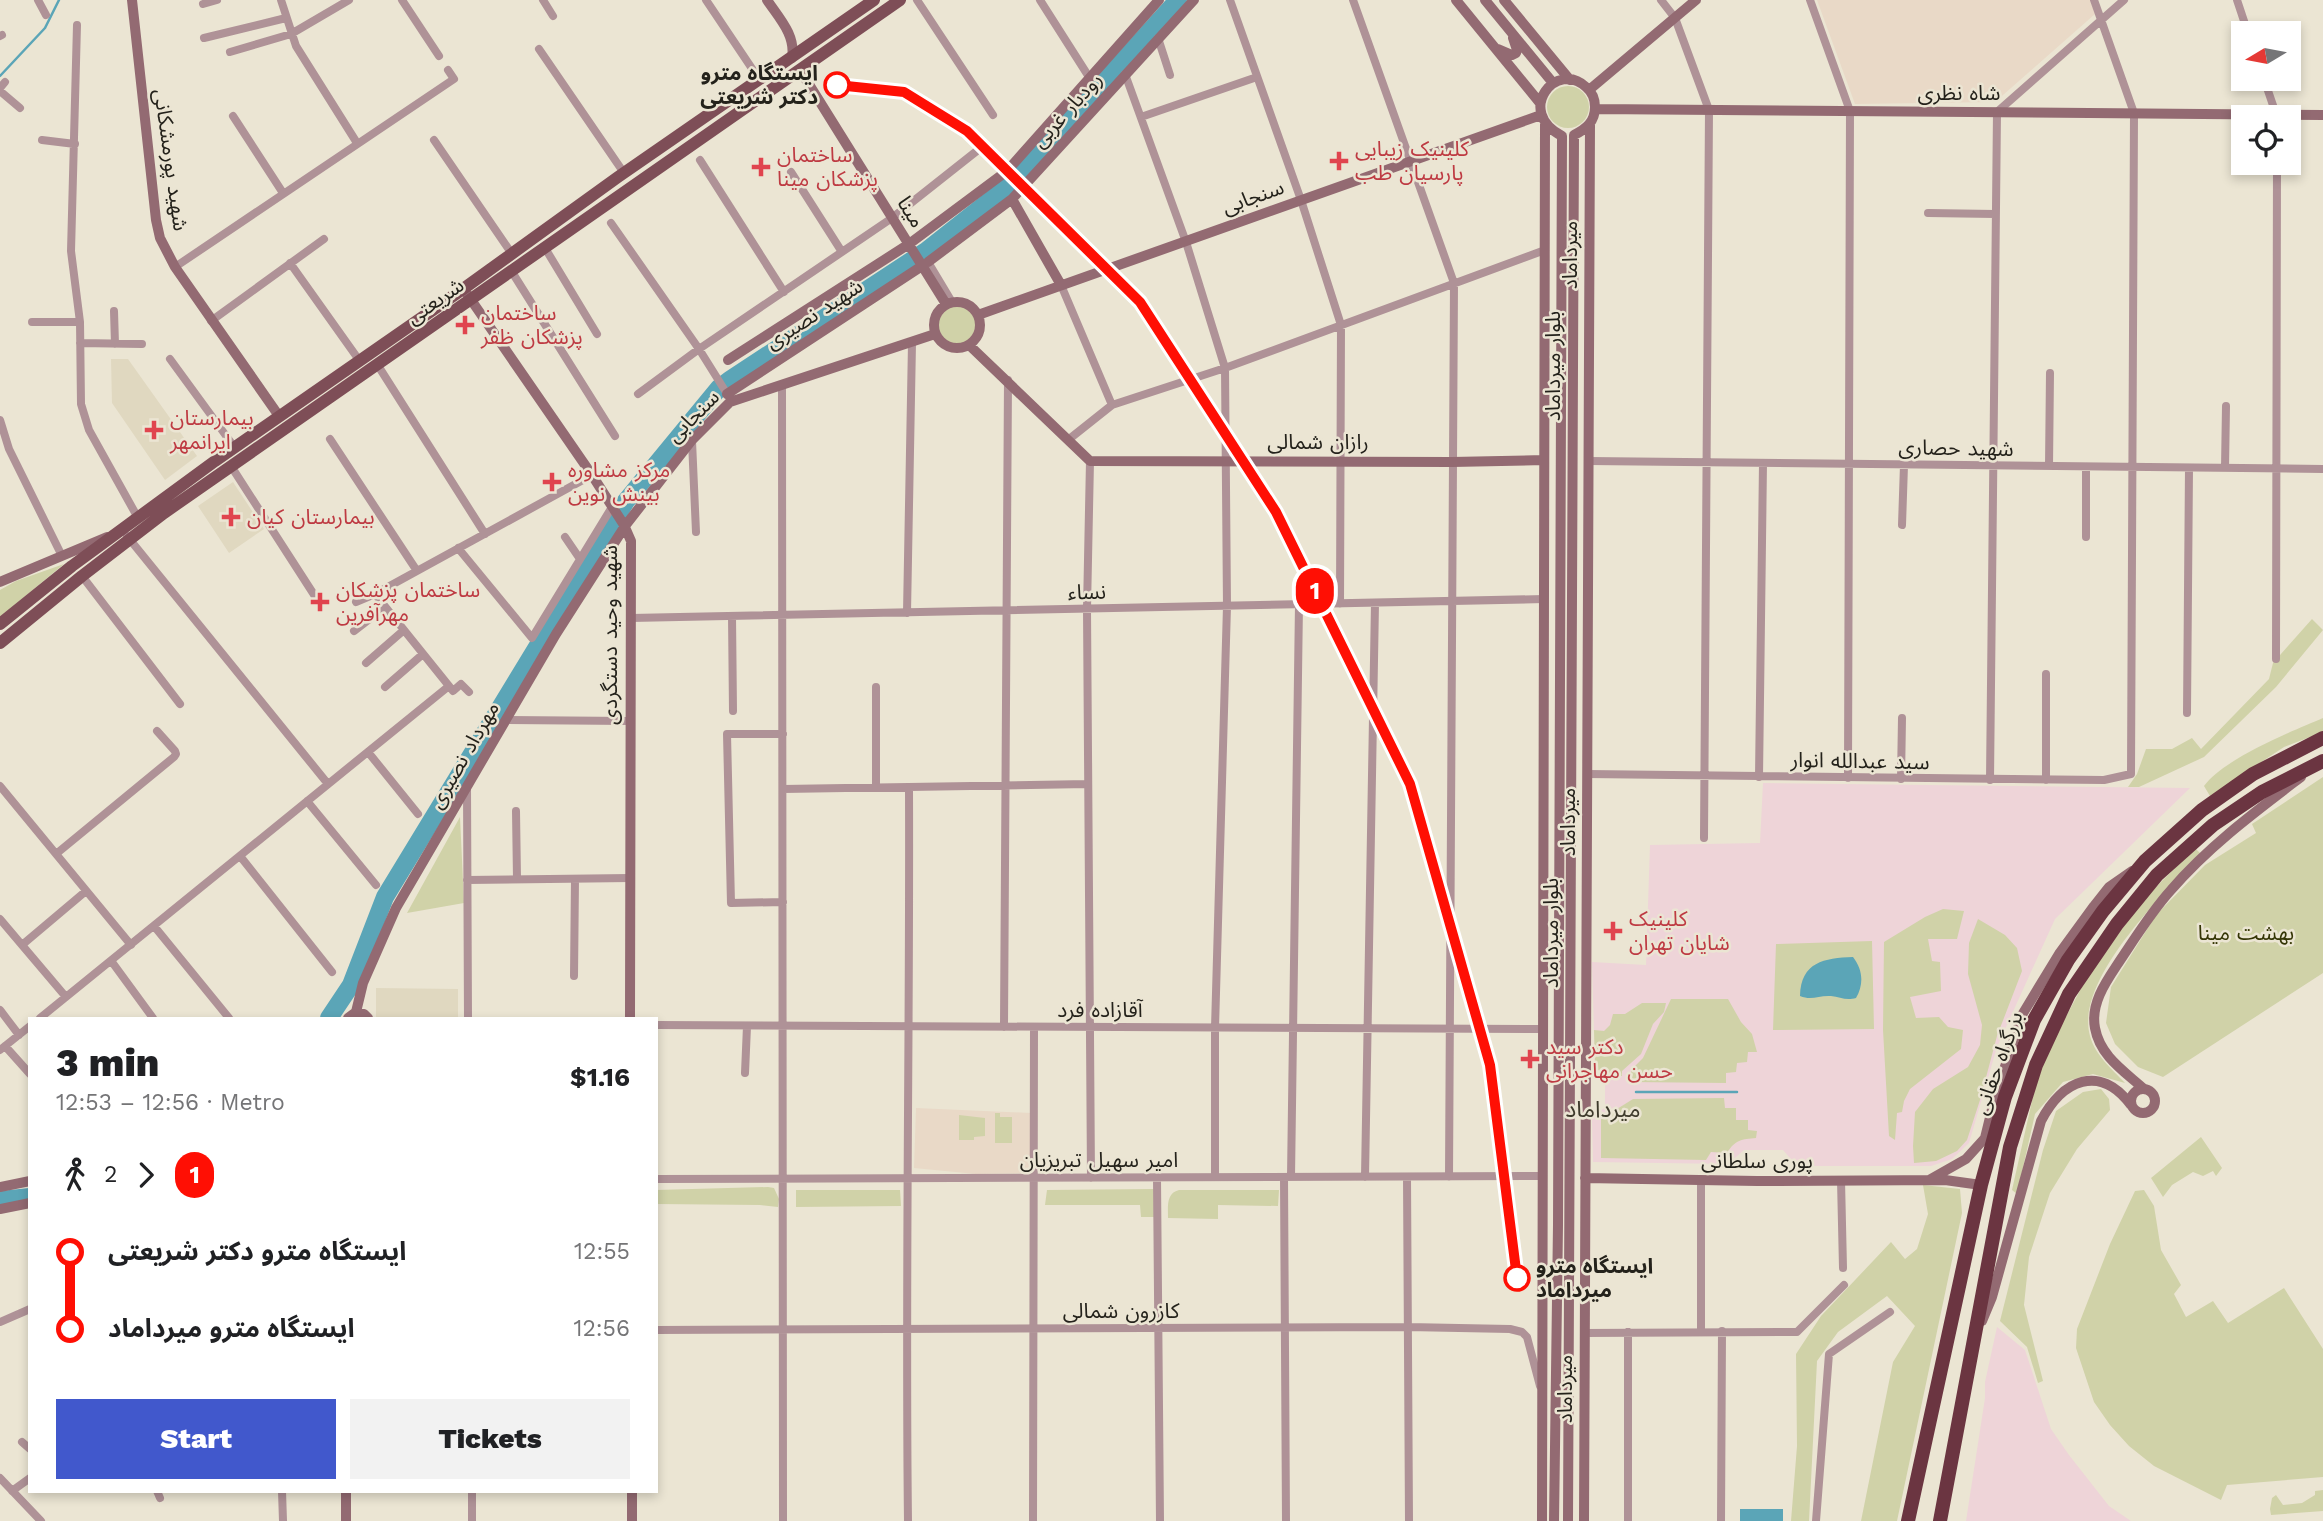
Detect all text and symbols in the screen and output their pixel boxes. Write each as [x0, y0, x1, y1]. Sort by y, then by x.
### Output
north arrow [2231, 21, 2301, 91]
map controls [2231, 21, 2301, 175]
place label: ایستگاه مترو دکتر شریعتی [700, 60, 818, 109]
street label: رودبار غربی [1026, 67, 1107, 153]
marker: ایستگاه مترو دکتر شریعتی [824, 72, 850, 98]
street label: شاه نظری [1917, 80, 2001, 105]
street label: شهید پورمشکانی [148, 87, 194, 233]
button: locate [2231, 105, 2301, 175]
place label: کلینیک زیبایی پارسیان طب [1355, 136, 1469, 186]
place label: ساختمان پزشكان مينا [777, 142, 878, 192]
marker: کلینیک زیبایی پارسیان طب [1329, 151, 1349, 171]
marker: ساختمان پزشكان مينا [751, 157, 771, 177]
street label: سنجابی [1218, 174, 1287, 219]
street label: مینا [892, 191, 931, 232]
street label: میرداماد [1557, 221, 1582, 289]
street label: شریعتی [401, 272, 468, 329]
street label: شهید نصیری [760, 273, 867, 354]
place label: ساختمان پزشکان ظفر [480, 300, 583, 350]
street label: بلوار میرداماد [1540, 311, 1565, 421]
marker: ساختمان پزشکان ظفر [455, 315, 475, 335]
street label: سنجابی [661, 384, 724, 447]
place label: بیمارستان ایرانمهر [169, 405, 254, 454]
marker: بیمارستان ایرانمهر [144, 420, 164, 440]
street label: رازان شمالی [1267, 429, 1369, 454]
street label: شهید حصاری [1898, 434, 2014, 461]
place label: مرکز مشاوره بینش نوین [568, 457, 670, 506]
marker: مرکز مشاوره بینش نوین [542, 472, 562, 492]
place label: بیمارستان کیان [247, 504, 375, 529]
marker: بیمارستان کیان [221, 507, 241, 527]
street label: شهید وحید دستگردی [597, 545, 622, 725]
line badge: 1 [1292, 568, 1338, 614]
place label: ساختمان پزشکان مهرآفرین [336, 577, 480, 626]
text: 1 [1310, 577, 1320, 605]
street label: نساء [1068, 579, 1106, 604]
marker: ساختمان پزشکان مهرآفرین [310, 592, 330, 612]
street label: مهرداد نصیری [423, 697, 504, 813]
street label: سید عبدالله انوار [1789, 747, 1930, 774]
street label: میرداماد [1555, 788, 1580, 856]
street label: بلوار میرداماد [1538, 878, 1563, 988]
place label: کلینیک شایان تهران [1629, 906, 1730, 955]
park label: بهشت مينا [2198, 920, 2294, 945]
marker: کلینیک شایان تهران [1603, 921, 1623, 941]
street label: آقازاده فرد [1057, 997, 1144, 1022]
street label: بزرگراه حقانی [1967, 1008, 2028, 1118]
place label: دکتر سید حسن مهاجرانی [1546, 1034, 1673, 1083]
text: 3 min [56, 1041, 159, 1085]
marker: دکتر سید حسن مهاجرانی [1520, 1049, 1540, 1069]
text: $1.16 [570, 1062, 630, 1092]
text: 12:53 – 12:56 · Metro [56, 1089, 285, 1116]
district label: میرداماد [1565, 1096, 1641, 1123]
street label: امیر سهیل تبریزیان [1020, 1147, 1178, 1172]
street label: پوری سلطانی [1701, 1148, 1813, 1174]
icon: walk [56, 1156, 94, 1194]
icon: forward [127, 1156, 165, 1194]
text: 2 [104, 1161, 117, 1188]
text: 1 [189, 1161, 200, 1189]
text: ایستگاه مترو دکتر شریعتی [108, 1236, 406, 1266]
text: 12:55 [574, 1238, 630, 1265]
place label: ایستگاه مترو میرداماد [1536, 1253, 1653, 1302]
marker: ایستگاه مترو میرداماد [1504, 1265, 1530, 1291]
street label: کازرون شمالی [1063, 1298, 1180, 1323]
text: ایستگاه مترو میرداماد [108, 1313, 355, 1343]
text: 12:56 [573, 1315, 630, 1342]
street label: میرداماد [1552, 1355, 1577, 1423]
button: Start [56, 1399, 336, 1479]
button: Tickets [350, 1399, 630, 1479]

